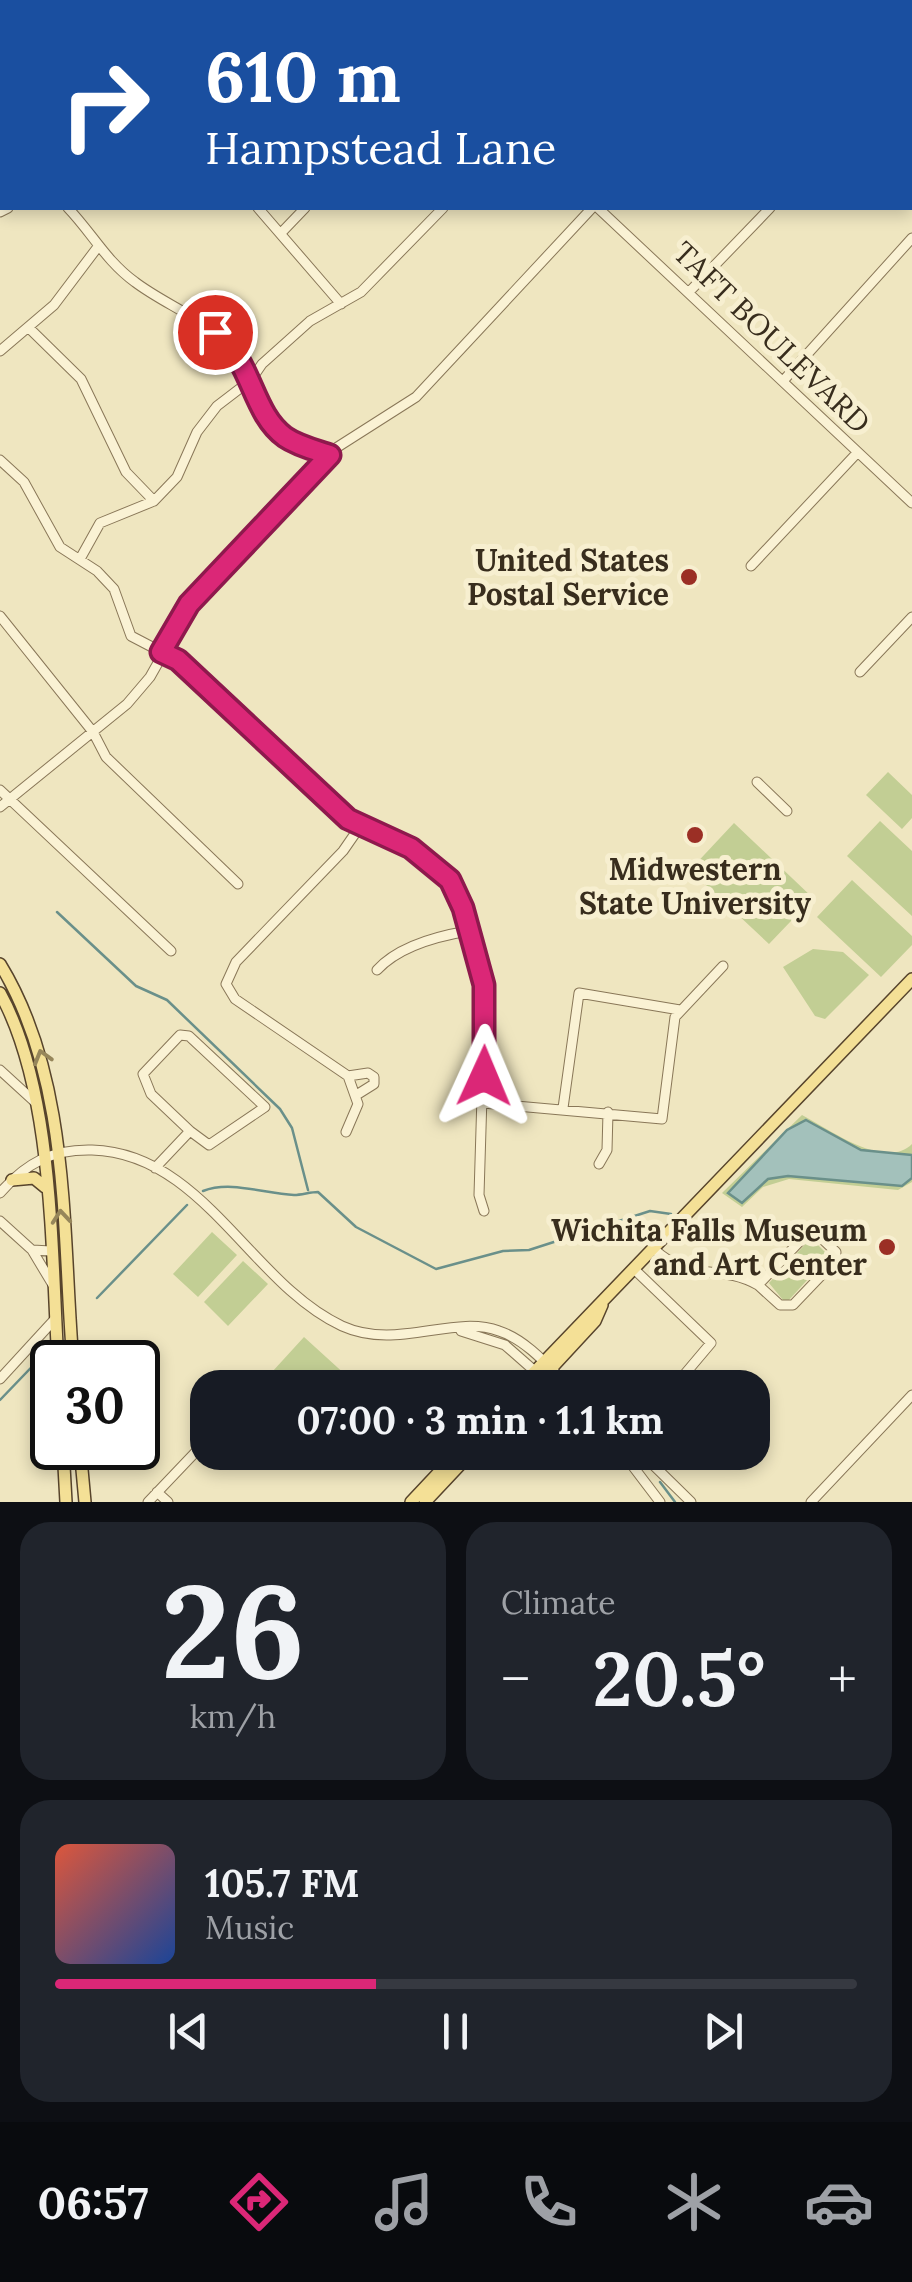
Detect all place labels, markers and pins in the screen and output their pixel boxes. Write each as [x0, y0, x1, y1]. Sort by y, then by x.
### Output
pin [173, 290, 258, 375]
place label: United States Postal Service [467, 541, 669, 613]
marker: United States Postal Service [678, 566, 700, 588]
marker: Midwestern State University [684, 824, 706, 846]
place label: Midwestern State University [579, 850, 812, 923]
place label: Wichita Falls Museum and Art Center [551, 1211, 868, 1283]
marker: Wichita Falls Museum and Art Center [876, 1236, 898, 1258]

